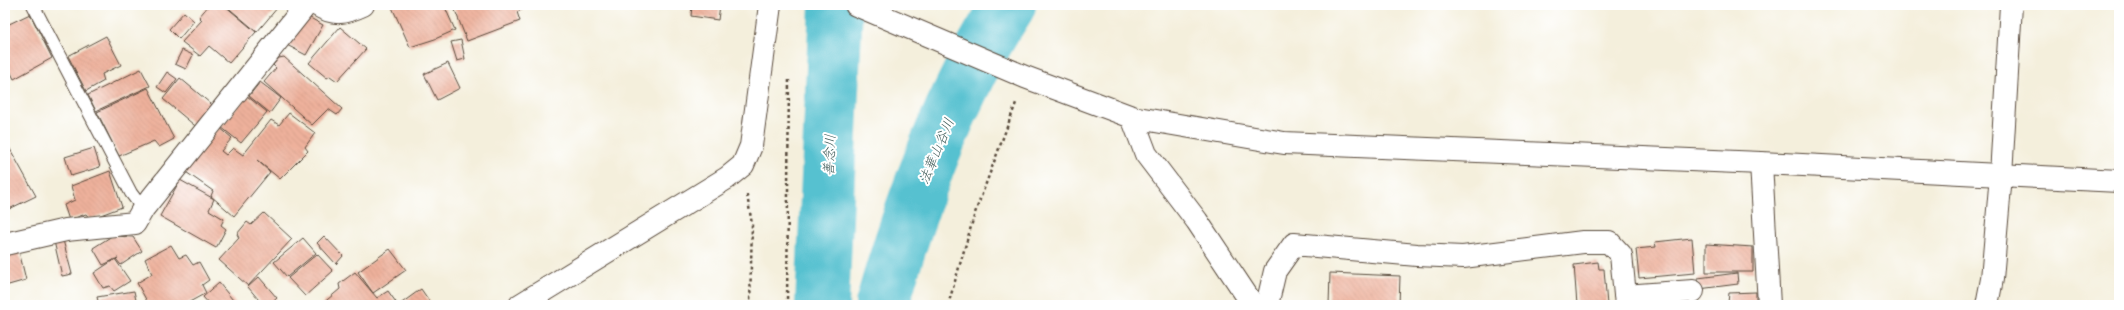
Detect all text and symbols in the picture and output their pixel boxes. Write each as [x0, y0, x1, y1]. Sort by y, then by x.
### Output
water label: 法華山谷川 [914, 115, 958, 187]
water label: 善念川 [819, 134, 839, 176]

